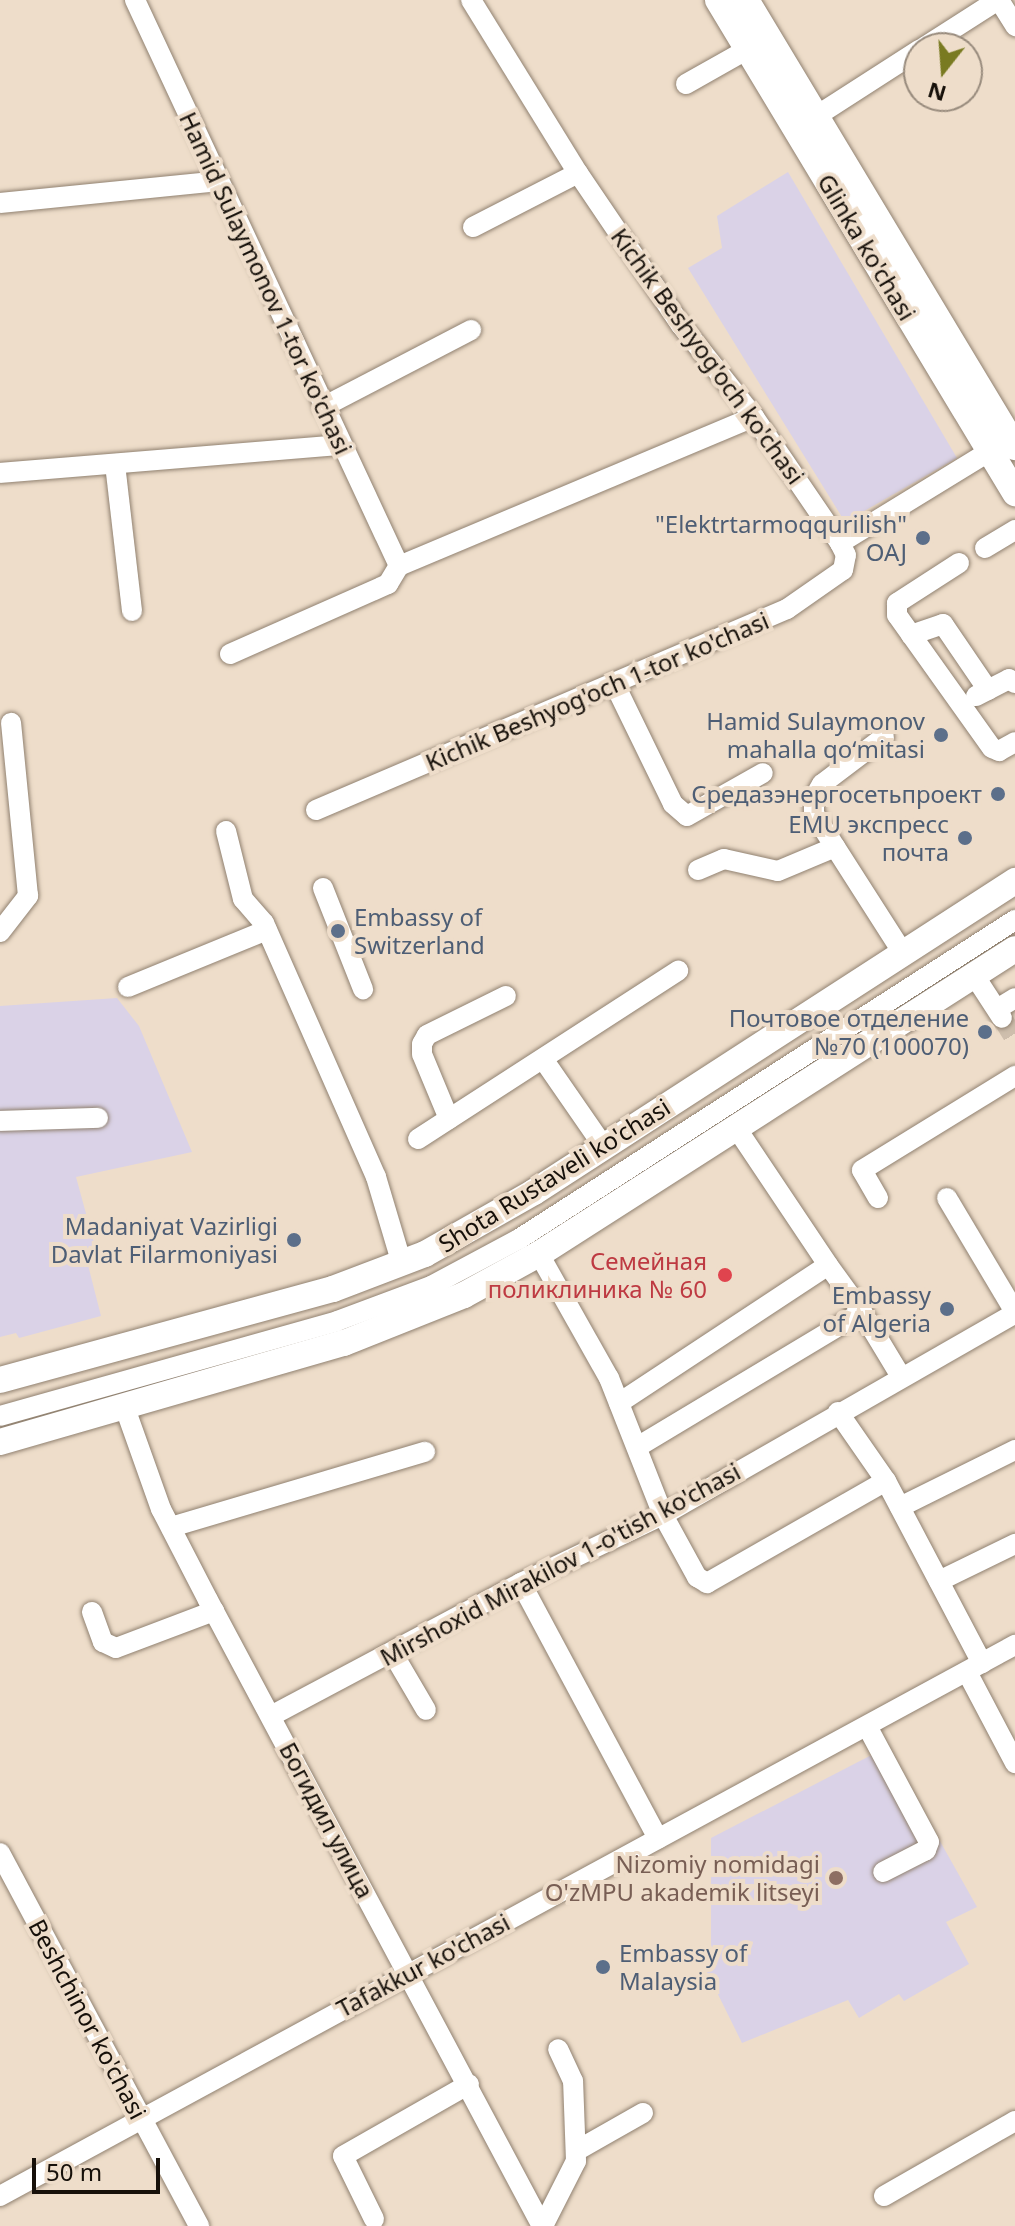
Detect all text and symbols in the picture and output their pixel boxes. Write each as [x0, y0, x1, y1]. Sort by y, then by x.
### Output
north arrow [903, 32, 983, 112]
text: N [924, 76, 950, 110]
street label: Hamid Sulaymonov 1-tor ko'chasi [174, 107, 358, 459]
street label: Glinka ko'chasi [812, 169, 922, 325]
street label: Kichik Beshyog'och ko'chasi [605, 222, 811, 490]
place label: "Elektrtarmoqqurilish" OAJ [655, 510, 907, 566]
marker: "Elektrtarmoqqurilish" OAJ [914, 529, 932, 547]
street label: Kichik Beshyog'och 1-tor ko'chasi [421, 605, 773, 777]
place label: Hamid Sulaymonov mahalla qoʻmitasi [706, 707, 925, 763]
marker: Hamid Sulaymonov mahalla qoʻmitasi [932, 726, 950, 744]
place label: Средазэнергосетьпроект [691, 780, 982, 808]
marker: Средазэнергосетьпроект [989, 785, 1007, 803]
place label: EMU экспресс почта [788, 810, 949, 866]
marker: EMU экспресс почта [956, 829, 974, 847]
place label: Embassy of Switzerland [354, 903, 485, 959]
marker: Embassy of Switzerland [329, 922, 347, 940]
place label: Почтовое отделение №70 (100070) [729, 1004, 969, 1060]
marker: Почтовое отделение №70 (100070) [976, 1023, 994, 1041]
street label: Shota Rustaveli ko'chasi [433, 1092, 675, 1258]
place label: Madaniyat Vazirligi Davlat Filarmoniyasi [51, 1212, 278, 1268]
marker: Madaniyat Vazirligi Davlat Filarmoniyasi [285, 1231, 303, 1249]
place label: Семейная поликлиника № 60 [488, 1247, 707, 1303]
marker: Семейная поликлиника № 60 [714, 1264, 736, 1286]
place label: Embassy of Algeria [823, 1281, 931, 1337]
marker: Embassy of Algeria [938, 1300, 956, 1318]
street label: Mirshoxid Mirakilov 1-o'tish ko'chasi [375, 1457, 745, 1671]
street label: Богидил улица [274, 1737, 380, 1903]
place label: Nizomiy nomidagi O'zMPU akademik litseyi [545, 1850, 820, 1906]
marker: Nizomiy nomidagi O'zMPU akademik litseyi [827, 1869, 845, 1887]
street label: Tafakkur ko'chasi [332, 1907, 514, 2023]
street label: Beshchinor ko'chasi [23, 1914, 153, 2124]
place label: Embassy of Malaysia [619, 1939, 747, 1995]
marker: Embassy of Malaysia [594, 1958, 612, 1976]
scale bar [36, 2142, 164, 2192]
text: 50 m [46, 2155, 102, 2188]

